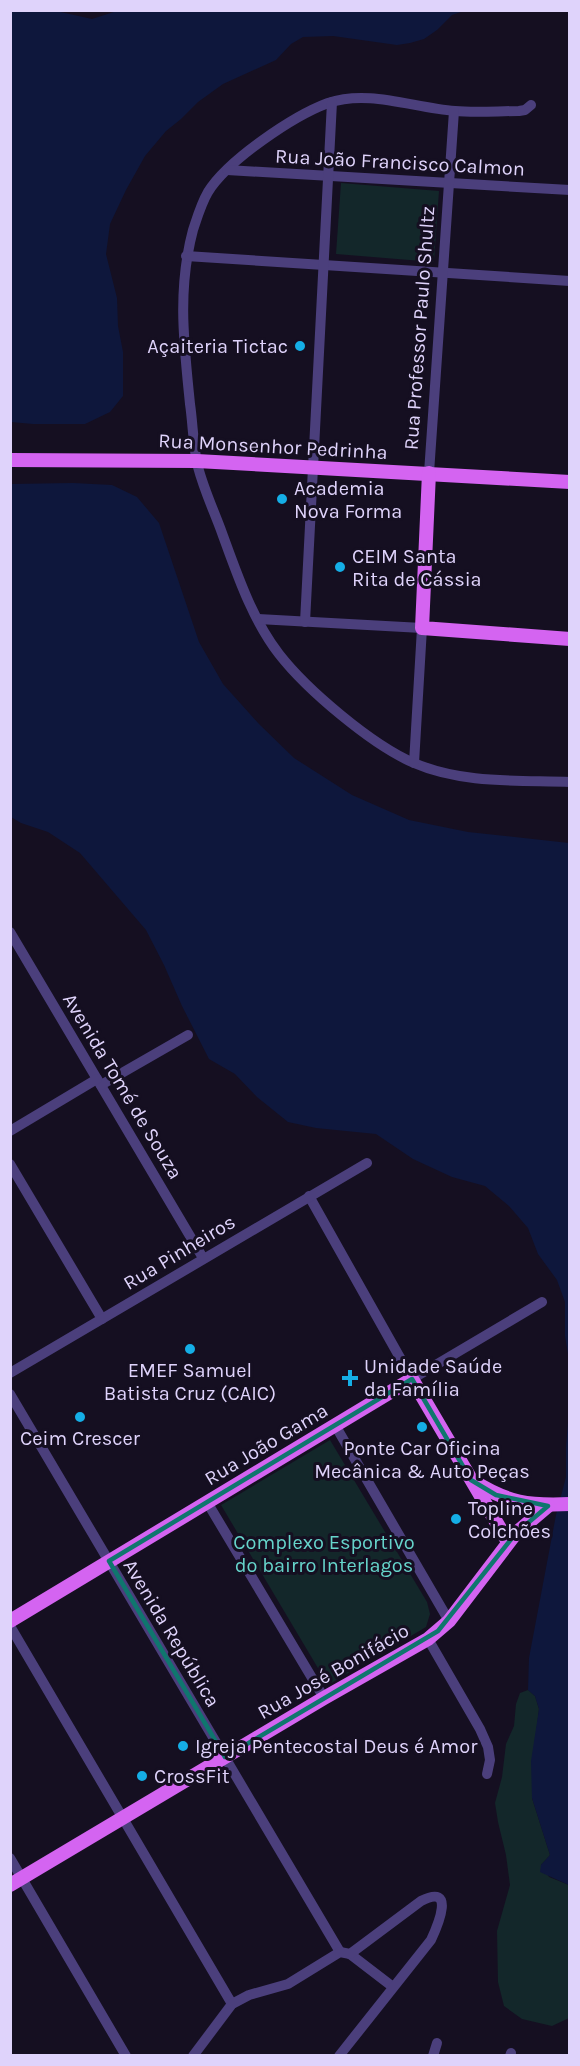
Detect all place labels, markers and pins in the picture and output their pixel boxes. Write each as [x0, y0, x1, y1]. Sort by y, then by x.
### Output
place label: Açaiteria Tictac [147, 335, 288, 358]
marker: Açaiteria Tictac [293, 339, 307, 353]
place label: Academia Nova Forma [294, 477, 402, 523]
marker: Academia Nova Forma [275, 492, 289, 506]
place label: CEIM Santa Rita de Cássia [352, 545, 482, 591]
marker: CEIM Santa Rita de Cássia [333, 560, 347, 574]
marker: EMEF Samuel Batista Cruz (CAIC) [183, 1342, 197, 1356]
place label: Unidade Saúde da Família [364, 1355, 502, 1401]
place label: EMEF Samuel Batista Cruz (CAIC) [104, 1359, 276, 1405]
marker: Unidade Saúde da Família [341, 1369, 359, 1387]
marker: Ceim Crescer [73, 1410, 87, 1424]
marker: Ponte Car Oficina Mecânica & Auto Peças [415, 1420, 429, 1434]
place label: Ceim Crescer [20, 1427, 141, 1450]
place label: Ponte Car Oficina Mecânica & Auto Peças [314, 1437, 530, 1483]
place label: Topline Colchões [468, 1497, 551, 1543]
marker: Topline Colchões [449, 1512, 463, 1526]
place label: Igreja Pentecostal Deus é Amor [195, 1735, 478, 1758]
marker: Igreja Pentecostal Deus é Amor [176, 1739, 190, 1753]
place label: CrossFit [154, 1765, 230, 1788]
marker: CrossFit [135, 1769, 149, 1783]

